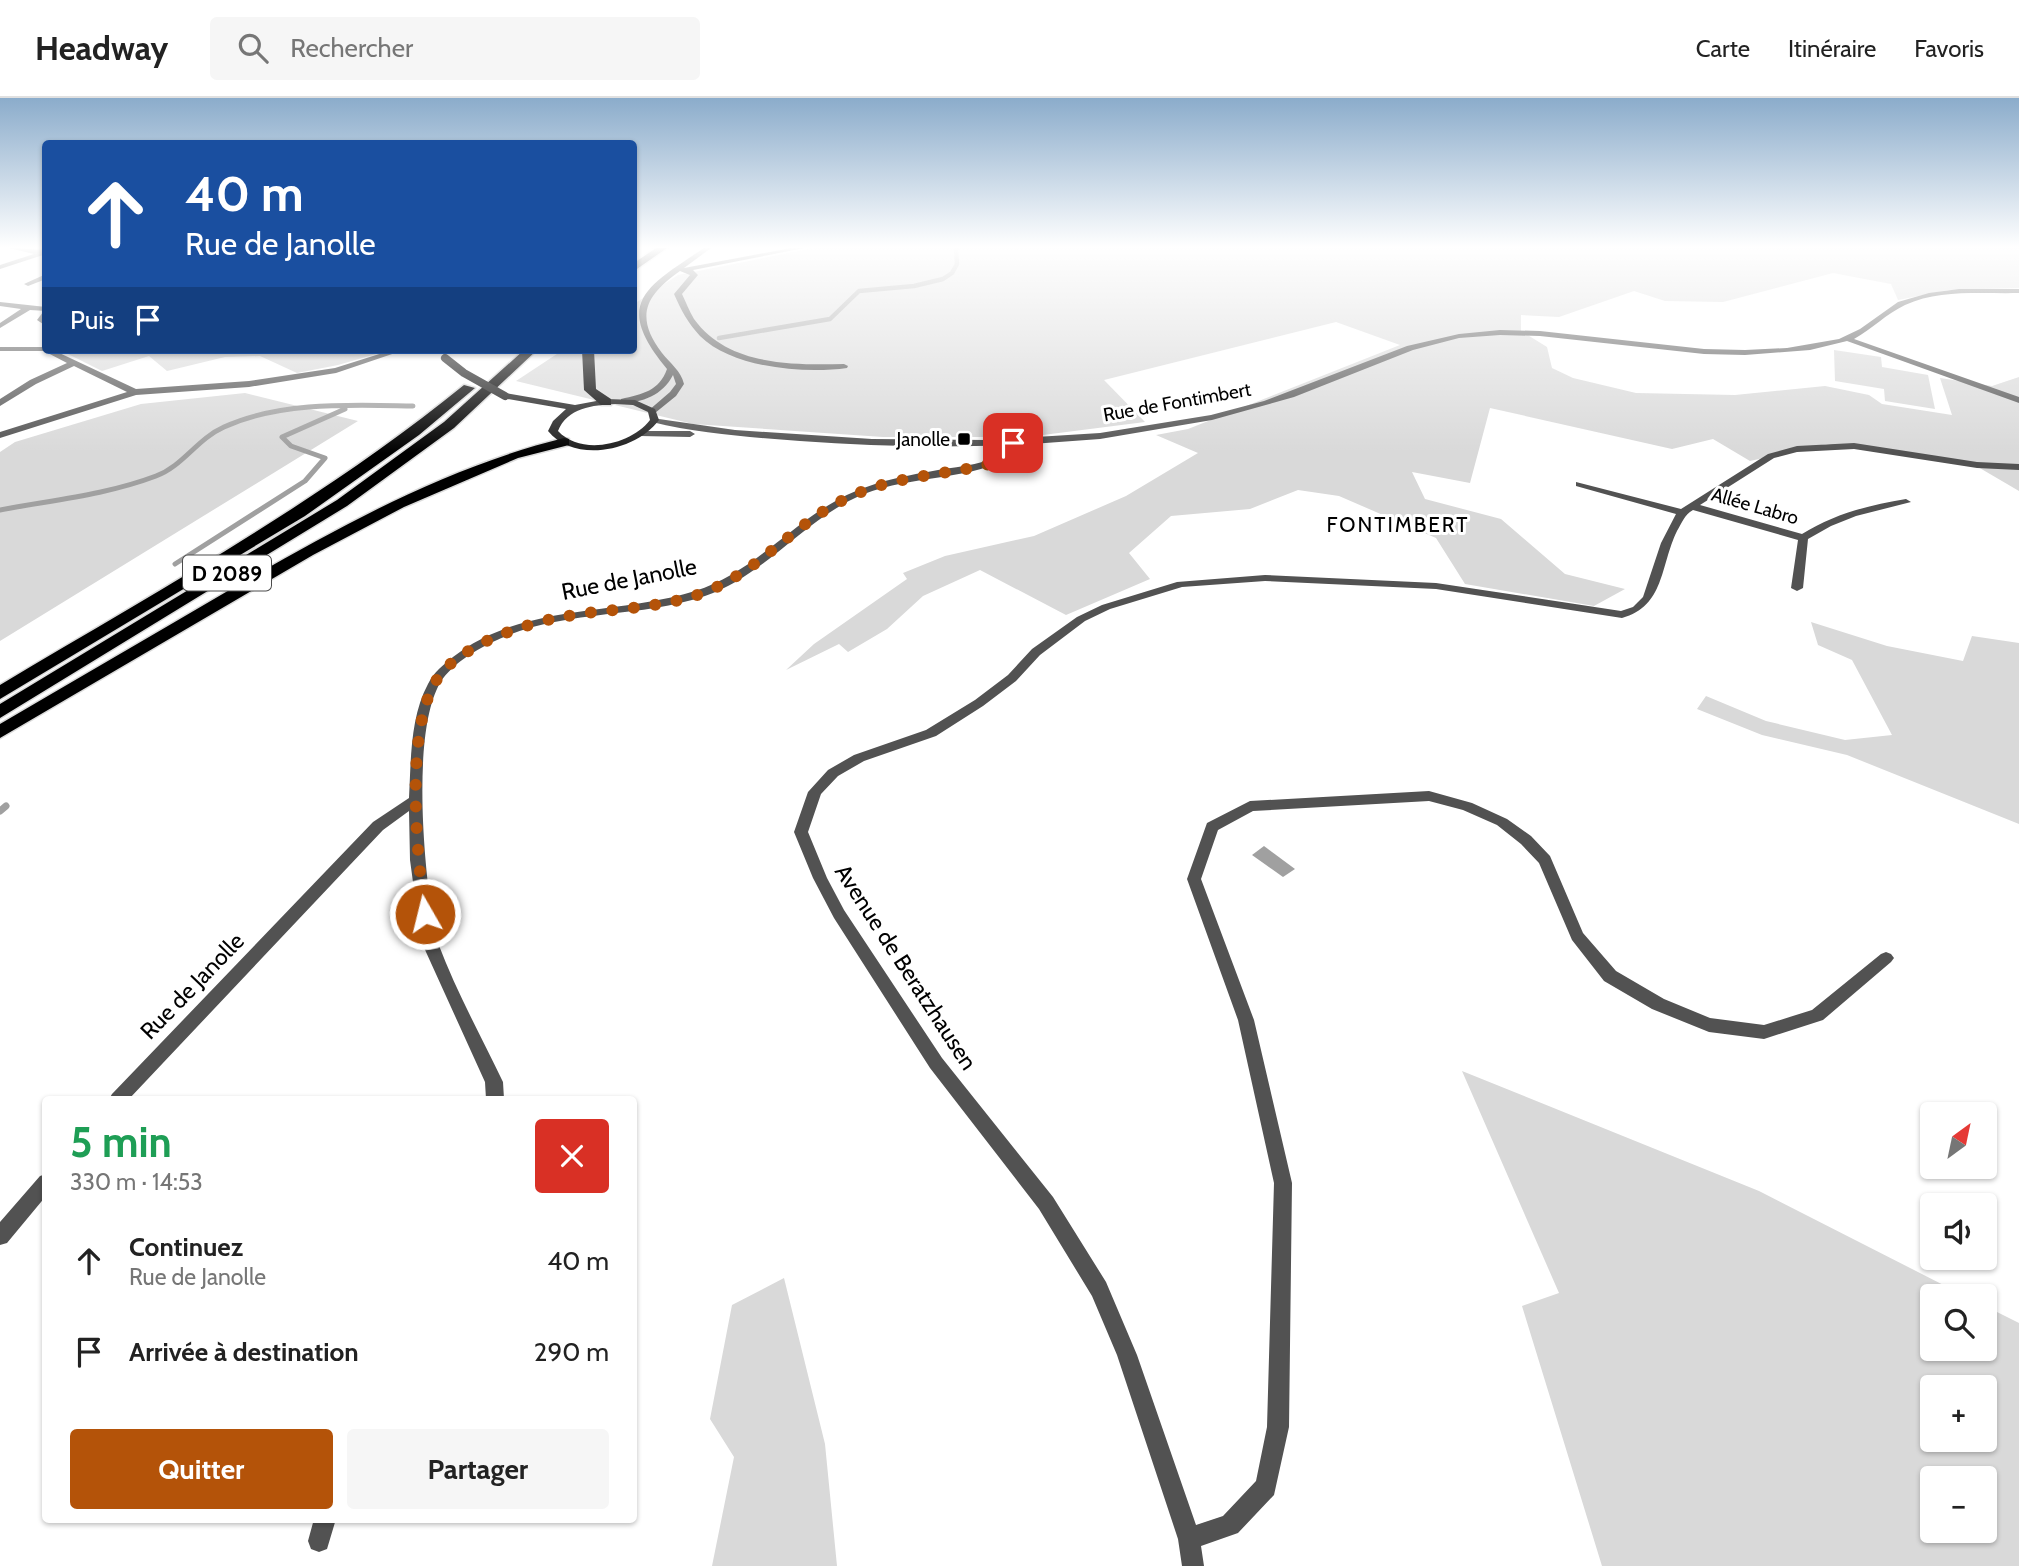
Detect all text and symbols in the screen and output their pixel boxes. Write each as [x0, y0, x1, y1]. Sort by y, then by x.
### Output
search box [210, 17, 700, 80]
text: Headway [35, 28, 168, 68]
icon: search [234, 29, 272, 67]
text: Rechercher [290, 32, 413, 64]
text: Carte [1696, 34, 1750, 63]
text: Itinéraire [1788, 34, 1876, 63]
text: Favoris [1914, 34, 1984, 63]
text: 40 m [185, 164, 304, 223]
icon: ahead [70, 168, 161, 259]
text: Rue de Janolle [185, 224, 376, 263]
icon: arrive [129, 301, 167, 339]
text: Puis [70, 304, 115, 336]
street label: Rue de Fontimbert [1101, 378, 1253, 426]
pin [983, 413, 1043, 473]
icon: arrive [994, 424, 1032, 462]
place label: Janolle [896, 428, 950, 451]
marker: Janolle [956, 431, 972, 447]
street label: Allée Labro [1709, 483, 1801, 529]
district label: FONTIMBERT [1327, 512, 1469, 537]
street label: Rue de Janolle [559, 552, 699, 606]
road number: D 2089 [183, 556, 271, 590]
street label: Avenue de Beratzhausen [829, 859, 983, 1075]
position arrow [388, 877, 462, 951]
street label: Rue de Janolle [134, 927, 250, 1045]
north arrow [1920, 1102, 1997, 1180]
map controls [1920, 1102, 1997, 1543]
text: 5 min [70, 1116, 172, 1168]
button: close [535, 1119, 609, 1193]
text: 330 m · 14:53 [70, 1168, 203, 1196]
button: sound [1920, 1193, 1997, 1270]
text: Continuez [129, 1231, 243, 1263]
icon: ahead [70, 1242, 108, 1280]
text: 40 m [547, 1245, 609, 1277]
text: Rue de Janolle [129, 1263, 266, 1291]
button: search [1920, 1284, 1997, 1361]
icon: arrive [70, 1333, 108, 1371]
text: Arrivée à destination [129, 1336, 359, 1368]
text: 290 m [534, 1336, 609, 1368]
button: + [1920, 1375, 1997, 1452]
button: Quitter [70, 1429, 333, 1509]
button: Partager [347, 1429, 609, 1509]
button: − [1920, 1466, 1997, 1543]

